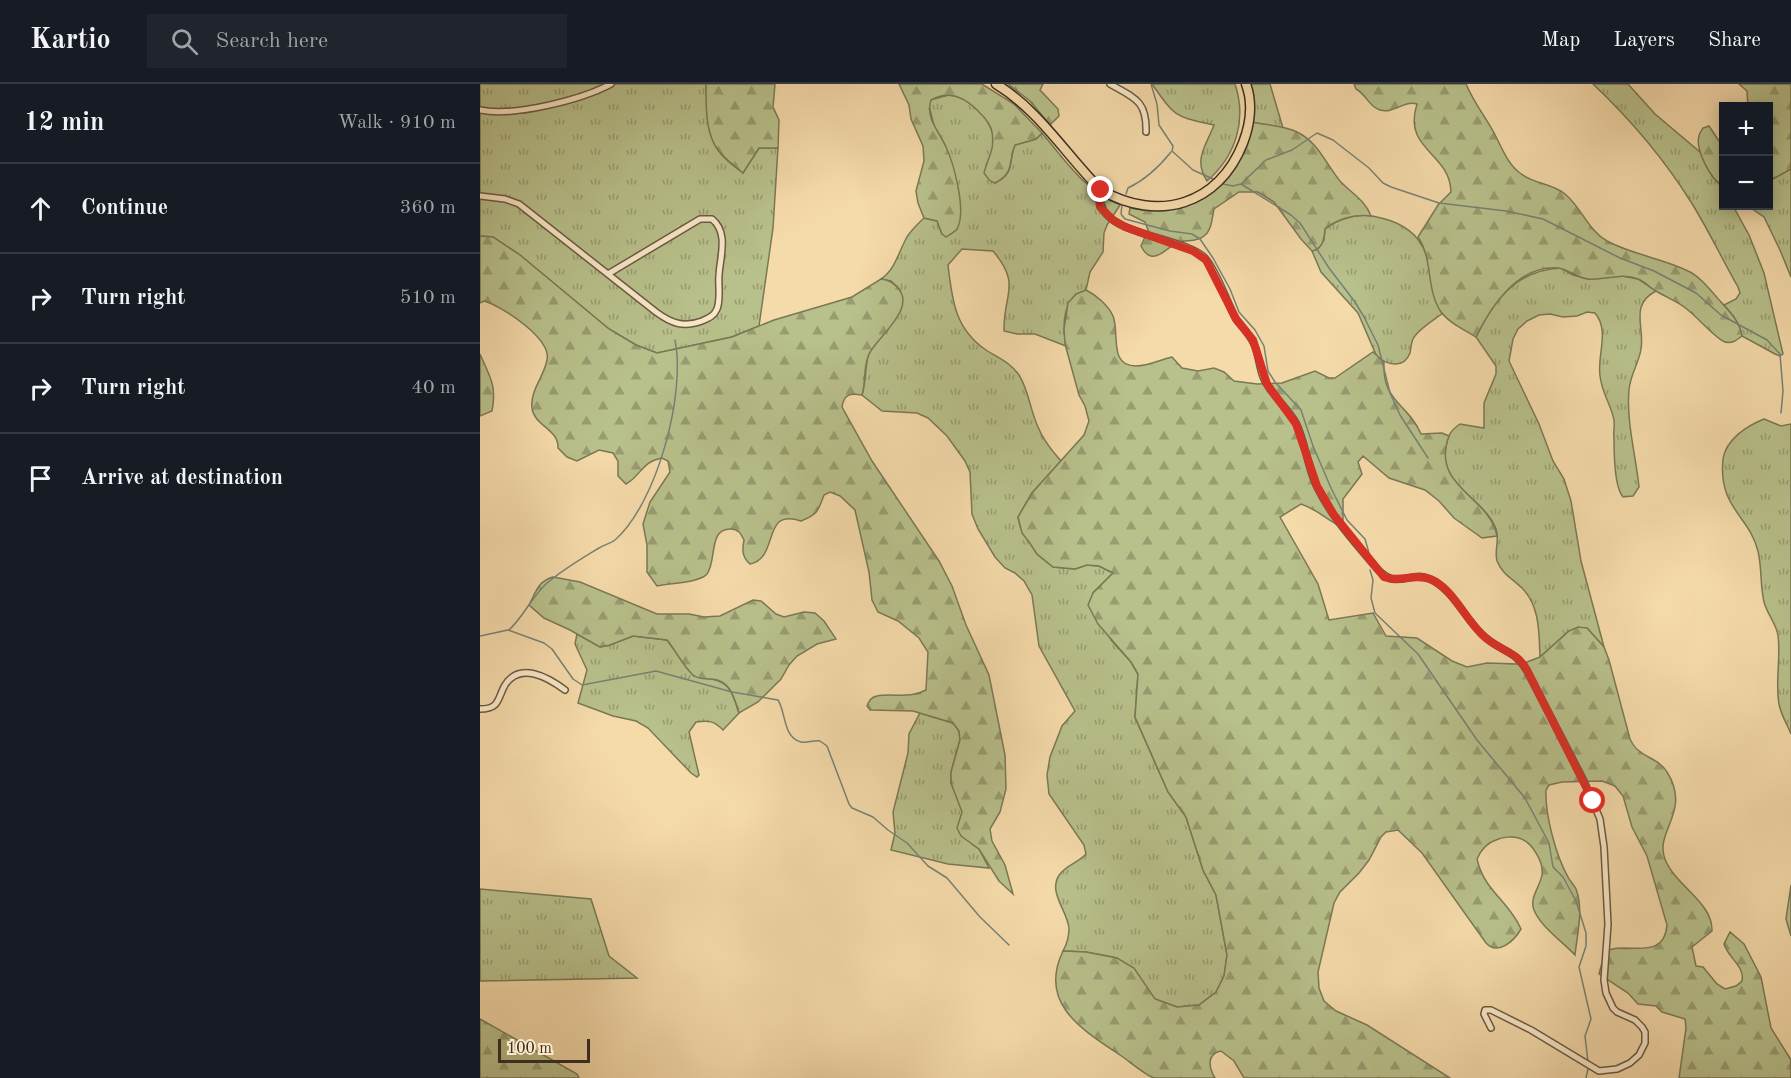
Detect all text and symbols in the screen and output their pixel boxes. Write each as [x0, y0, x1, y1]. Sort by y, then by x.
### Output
search box [147, 14, 567, 68]
icon: search [168, 25, 201, 58]
text: Kartio [30, 27, 111, 55]
text: Search here [216, 30, 328, 52]
text: Map [1541, 30, 1580, 51]
text: Layers [1613, 30, 1675, 51]
text: Share [1708, 30, 1761, 51]
map controls [1719, 102, 1773, 210]
button: + [1719, 102, 1773, 156]
text: 12 min [24, 110, 104, 136]
text: Walk · 910 m [337, 113, 456, 133]
button: − [1719, 156, 1773, 210]
route end [1087, 176, 1113, 202]
icon: ahead [24, 192, 57, 225]
text: Continue [81, 197, 168, 219]
text: 360 m [400, 198, 456, 218]
icon: right [24, 282, 57, 315]
text: Turn right [81, 287, 185, 309]
text: 510 m [400, 288, 456, 308]
icon: right [24, 372, 57, 405]
text: Turn right [81, 377, 185, 399]
text: 40 m [411, 378, 456, 398]
icon: arrive [24, 462, 57, 495]
text: Arrive at destination [81, 467, 283, 489]
route start [1579, 787, 1605, 813]
scale bar [498, 1036, 590, 1064]
text: 100 m [507, 1041, 552, 1057]

